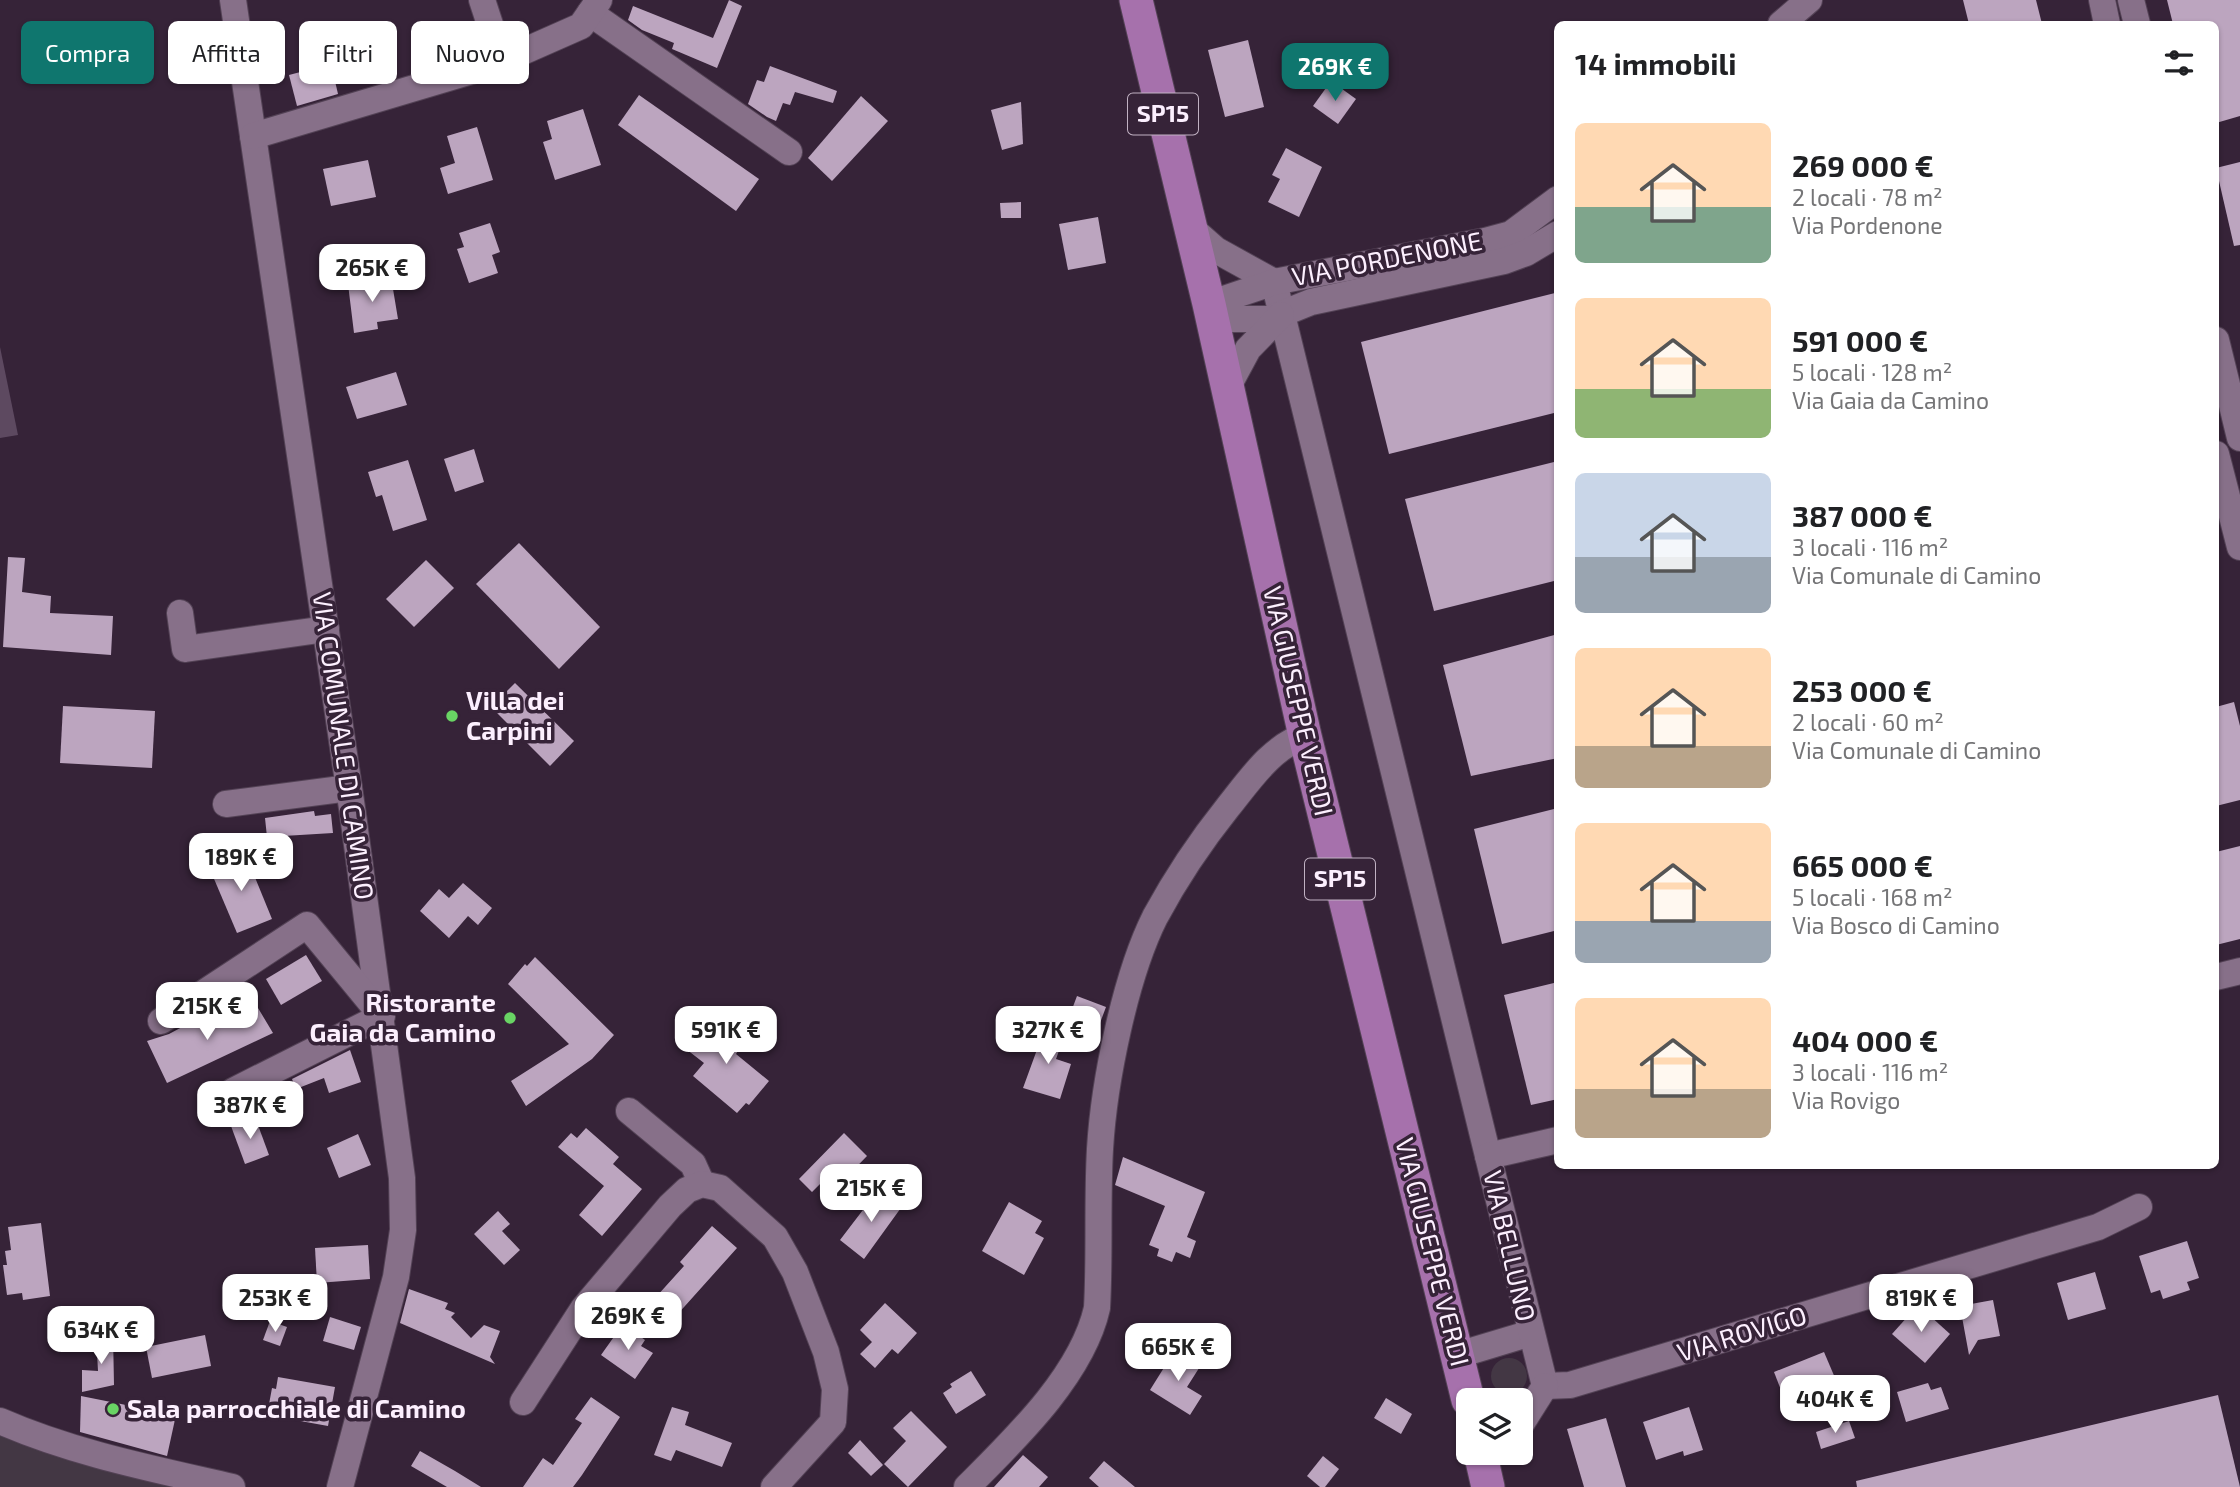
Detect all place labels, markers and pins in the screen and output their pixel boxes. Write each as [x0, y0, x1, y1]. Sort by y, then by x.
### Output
pin: 269K € [1278, 43, 1392, 103]
pin: 265K € [315, 244, 429, 304]
place label: Villa dei Carpini [466, 684, 565, 745]
marker: Villa dei Carpini [444, 708, 460, 724]
pin: 189K € [184, 834, 298, 893]
pin: 215K € [150, 982, 264, 1042]
place label: Ristorante Gaia da Camino [310, 986, 496, 1047]
pin: 591K € [669, 1006, 783, 1066]
pin: 327K € [991, 1006, 1105, 1066]
marker: Ristorante Gaia da Camino [502, 1010, 518, 1026]
pin: 387K € [193, 1082, 307, 1141]
pin: 215K € [814, 1164, 928, 1224]
pin: 253K € [218, 1274, 332, 1334]
pin: 819K € [1864, 1274, 1978, 1334]
pin: 269K € [571, 1292, 685, 1352]
pin: 634K € [44, 1306, 158, 1366]
pin: 665K € [1121, 1324, 1235, 1383]
pin: 404K € [1778, 1376, 1892, 1435]
place label: Sala parrocchiale di Camino [127, 1392, 466, 1423]
marker: Sala parrocchiale di Camino [105, 1401, 121, 1417]

